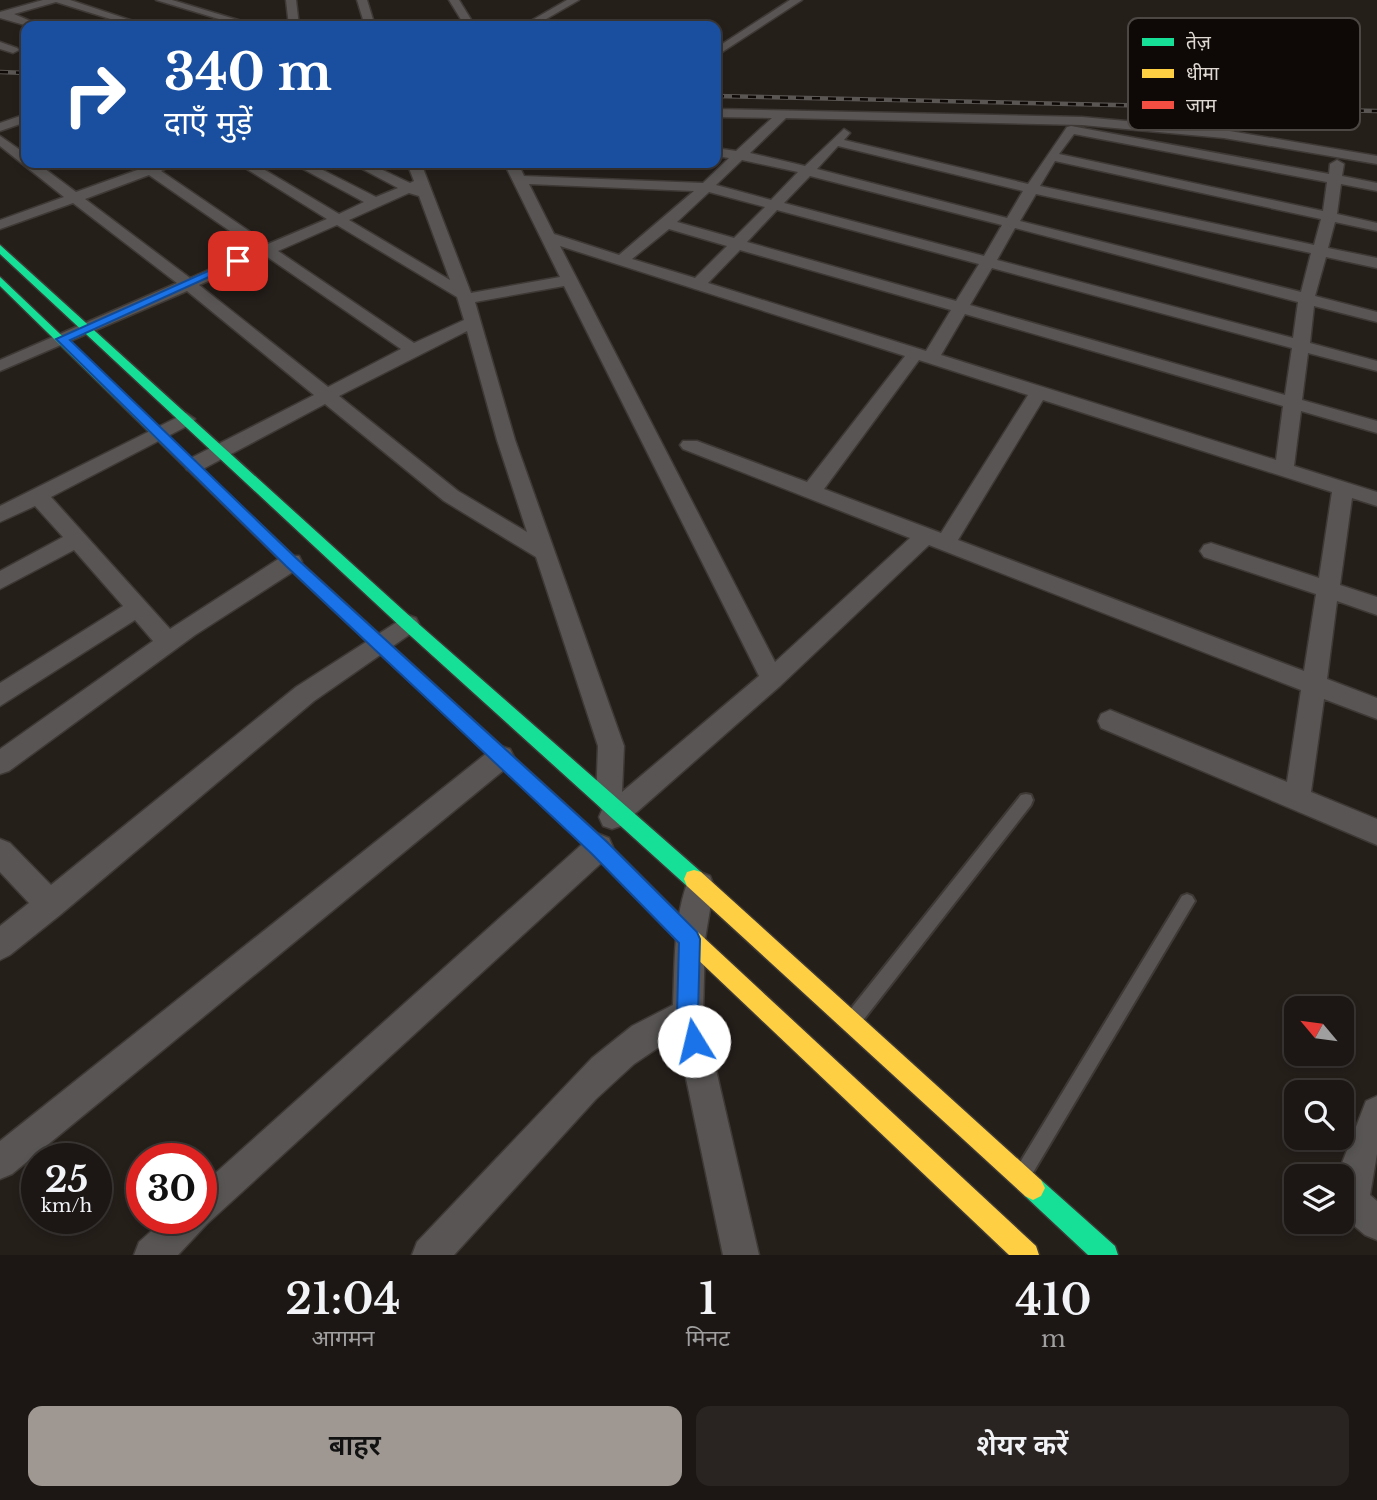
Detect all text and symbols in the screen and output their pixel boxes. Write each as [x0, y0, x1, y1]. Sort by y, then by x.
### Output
legend [1128, 18, 1360, 130]
text: तेज़ [1186, 31, 1212, 54]
text: 340 m [164, 42, 332, 103]
icon: right [49, 49, 140, 140]
text: धीमा [1186, 62, 1220, 85]
text: जाम [1186, 94, 1217, 117]
text: दाएँ मुड़ें [164, 103, 252, 143]
pin [208, 231, 268, 291]
icon: arrive [219, 242, 257, 280]
north arrow [1284, 996, 1354, 1066]
map controls [1284, 996, 1354, 1234]
position arrow [657, 1004, 731, 1078]
button: search [1284, 1080, 1354, 1150]
speed limit sign: 30 [126, 1143, 217, 1234]
text: 25 [45, 1158, 88, 1201]
button: layers [1284, 1164, 1354, 1234]
text: km/h [41, 1195, 92, 1217]
text: 21:04 [285, 1273, 401, 1325]
text: 1 [699, 1273, 717, 1325]
text: 410 [1015, 1274, 1092, 1326]
text: आगमन [311, 1324, 374, 1352]
text: मिनट [686, 1324, 730, 1352]
text: m [1041, 1325, 1066, 1353]
button: बाहर [28, 1406, 682, 1486]
button: शेयर करें [696, 1406, 1349, 1486]

